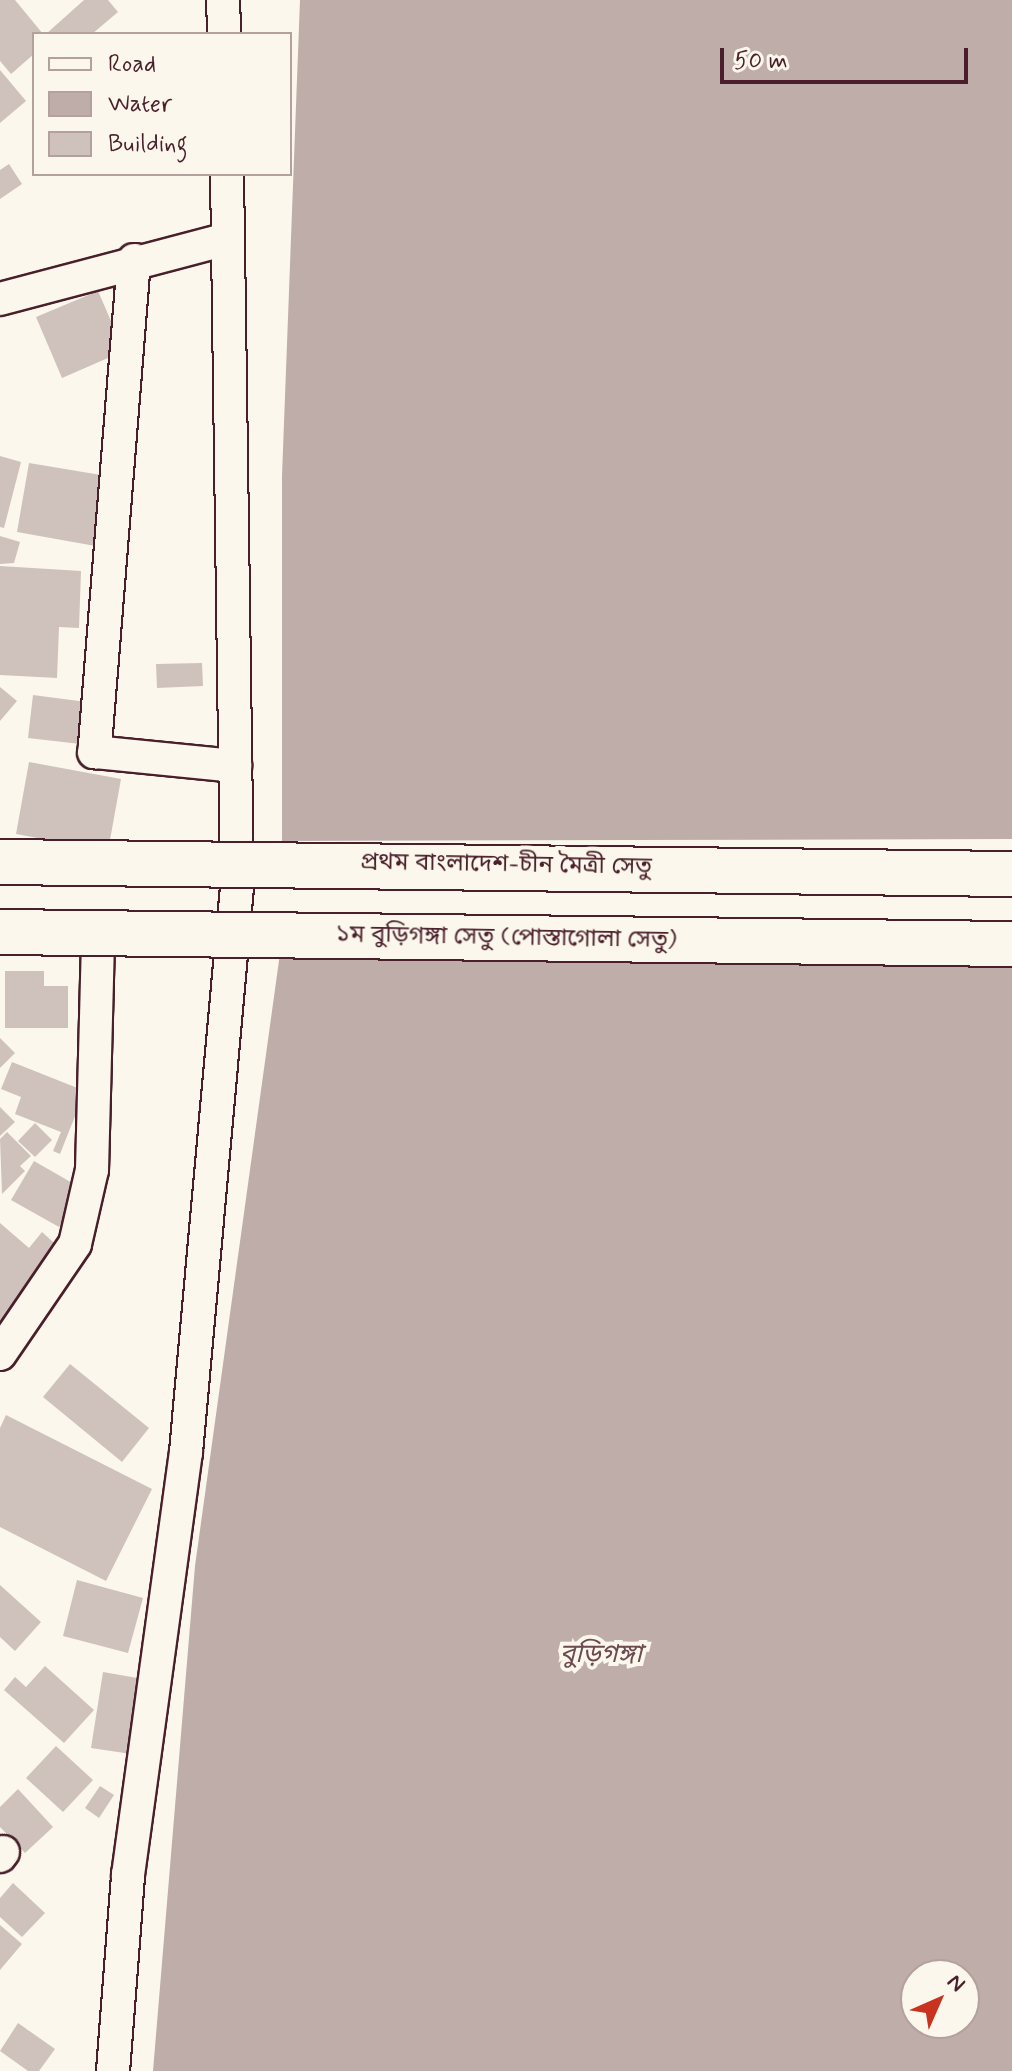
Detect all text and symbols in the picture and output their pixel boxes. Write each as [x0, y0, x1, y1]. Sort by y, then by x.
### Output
legend [32, 32, 292, 176]
scale bar [724, 32, 972, 82]
text: 50 m [734, 46, 788, 77]
text: Road [108, 49, 156, 80]
text: Water [108, 89, 172, 120]
text: Building [108, 129, 188, 160]
street label: প্রথম বাংলাদেশ-চীন মৈত্রী সেতু [360, 848, 652, 882]
street label: ১ম বুড়িগঙ্গা সেতু (পোস্তাগোলা সেতু) [335, 921, 677, 955]
water label: বুড়িগঙ্গা [560, 1640, 642, 1672]
north arrow [900, 1959, 980, 2039]
text: N [940, 1968, 971, 1999]

